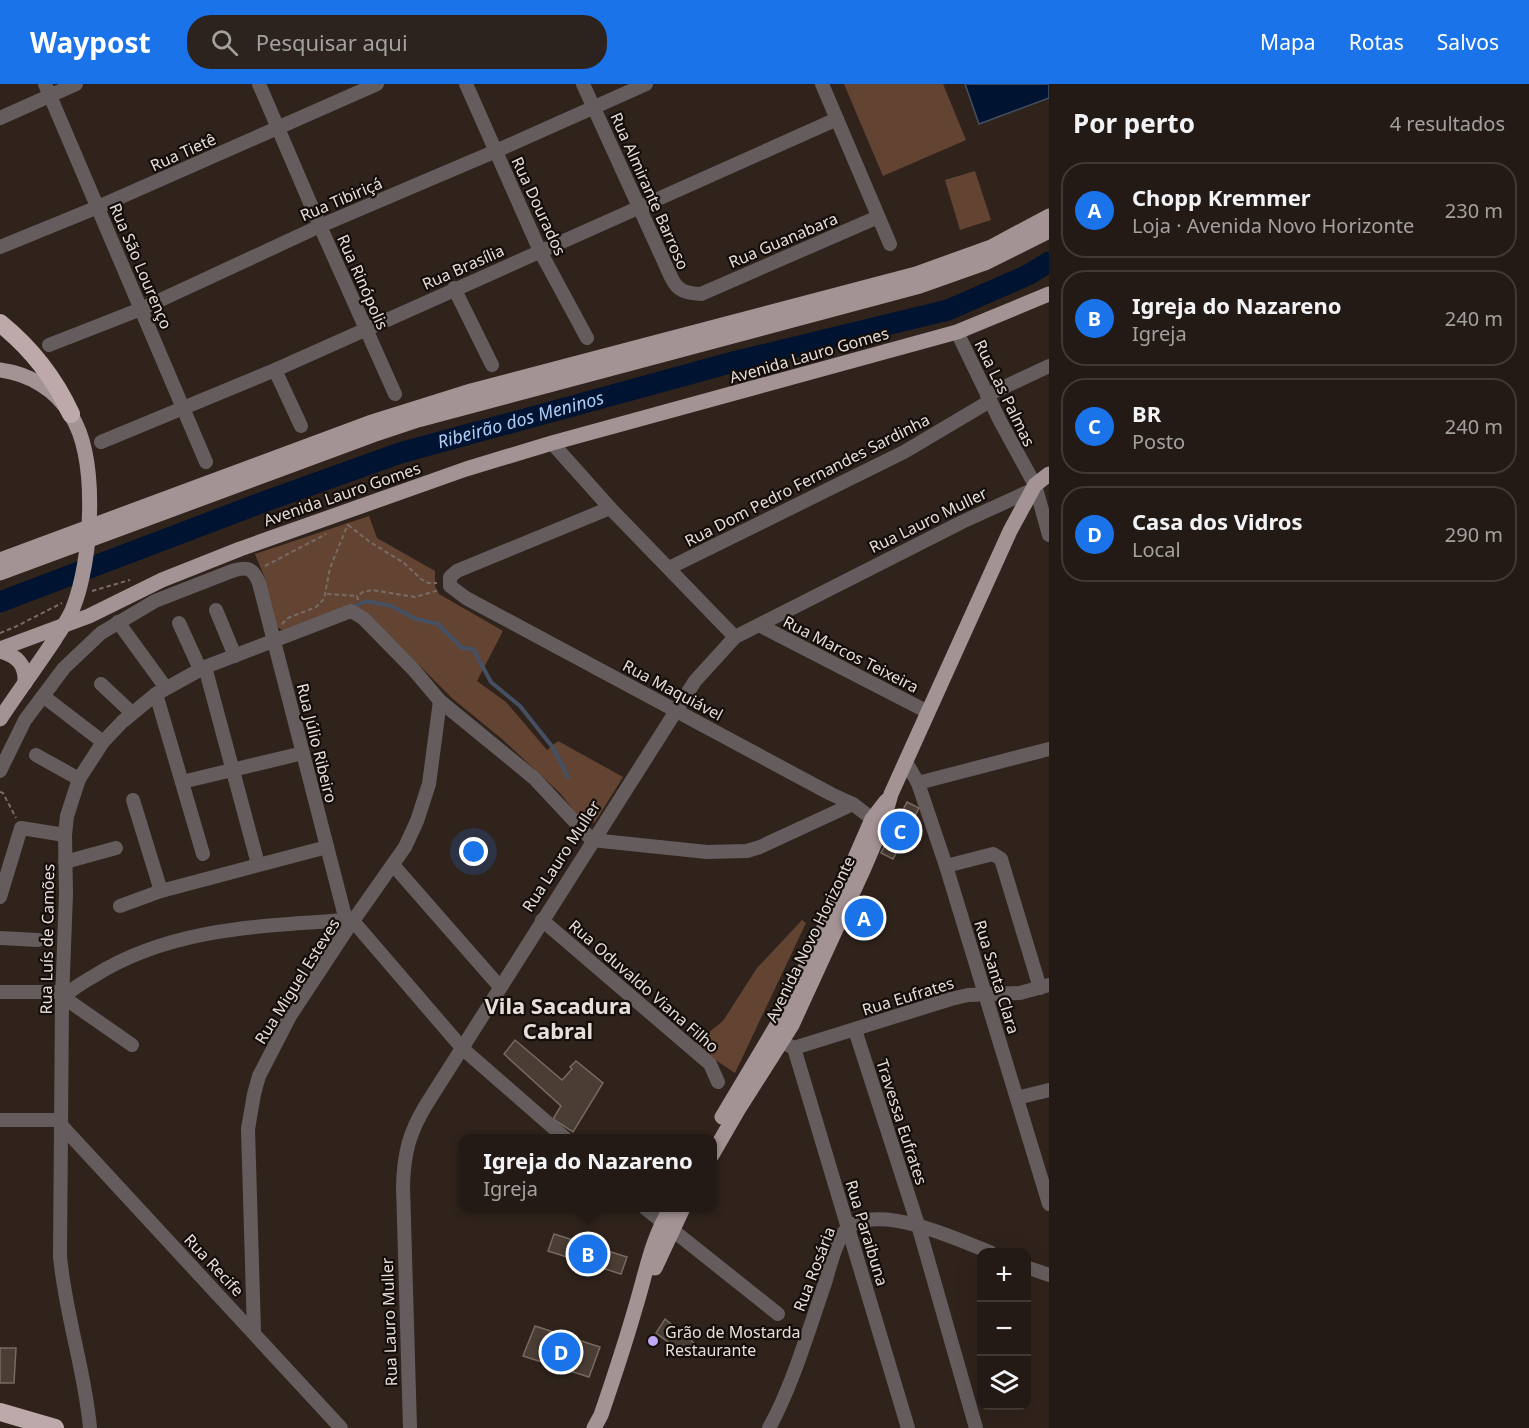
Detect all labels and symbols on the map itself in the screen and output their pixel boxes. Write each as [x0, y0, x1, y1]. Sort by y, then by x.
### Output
street label: Rua Almirante Barroso [605, 109, 695, 273]
street label: Rua Tietê [147, 128, 219, 176]
street label: Rua Dourados [506, 153, 572, 259]
street label: Rua Tibiriçá [296, 172, 386, 226]
street label: Rua São Lourenço [104, 200, 178, 332]
street label: Rua Guanabara [725, 207, 841, 273]
street label: Rua Rinópolis [332, 231, 394, 333]
street label: Rua Brasília [418, 239, 508, 295]
street label: Avenida Lauro Gomes [727, 322, 891, 388]
street label: Rua Las Palmas [970, 336, 1040, 450]
water label: Ribeirão dos Meninos [435, 385, 607, 453]
street label: Rua Dom Pedro Fernandes Sardinha [681, 408, 933, 552]
street label: Avenida Lauro Gomes [261, 457, 423, 531]
street label: Rua Lauro Muller [865, 482, 991, 558]
street label: Rua Marcos Teixeira [779, 610, 923, 698]
street label: Rua Maquiável [619, 654, 727, 726]
street label: Rua Júlio Ribeiro [292, 681, 342, 805]
street label: Rua Lauro Muller [517, 796, 605, 916]
pin: C [880, 808, 920, 854]
your location [459, 837, 488, 866]
street label: Avenida Novo Horizonte [760, 852, 860, 1026]
street label: Rua Luís de Camões [35, 863, 59, 1015]
pin: A [844, 896, 884, 940]
street label: Rua Miguel Esteves [249, 914, 345, 1048]
street label: Rua Oduvaldo Viana Filho [564, 915, 724, 1057]
street label: Rua Santa Clara [969, 917, 1025, 1037]
street label: Rua Eufrates [859, 972, 957, 1020]
district label: Vila Sacadura Cabral [485, 990, 631, 1045]
street label: Travessa Eufrates [871, 1056, 933, 1188]
street label: Rua Paraibuna [840, 1177, 894, 1289]
street label: Rua Rosária [788, 1224, 840, 1314]
street label: Rua Recife [179, 1229, 249, 1301]
pin: B [568, 1232, 608, 1276]
street label: Rua Lauro Muller [376, 1257, 402, 1387]
place label: Grão de Mostarda Restaurante [665, 1321, 801, 1361]
pin: D [542, 1330, 580, 1374]
marker: Grão de Mostarda Restaurante [646, 1334, 660, 1348]

